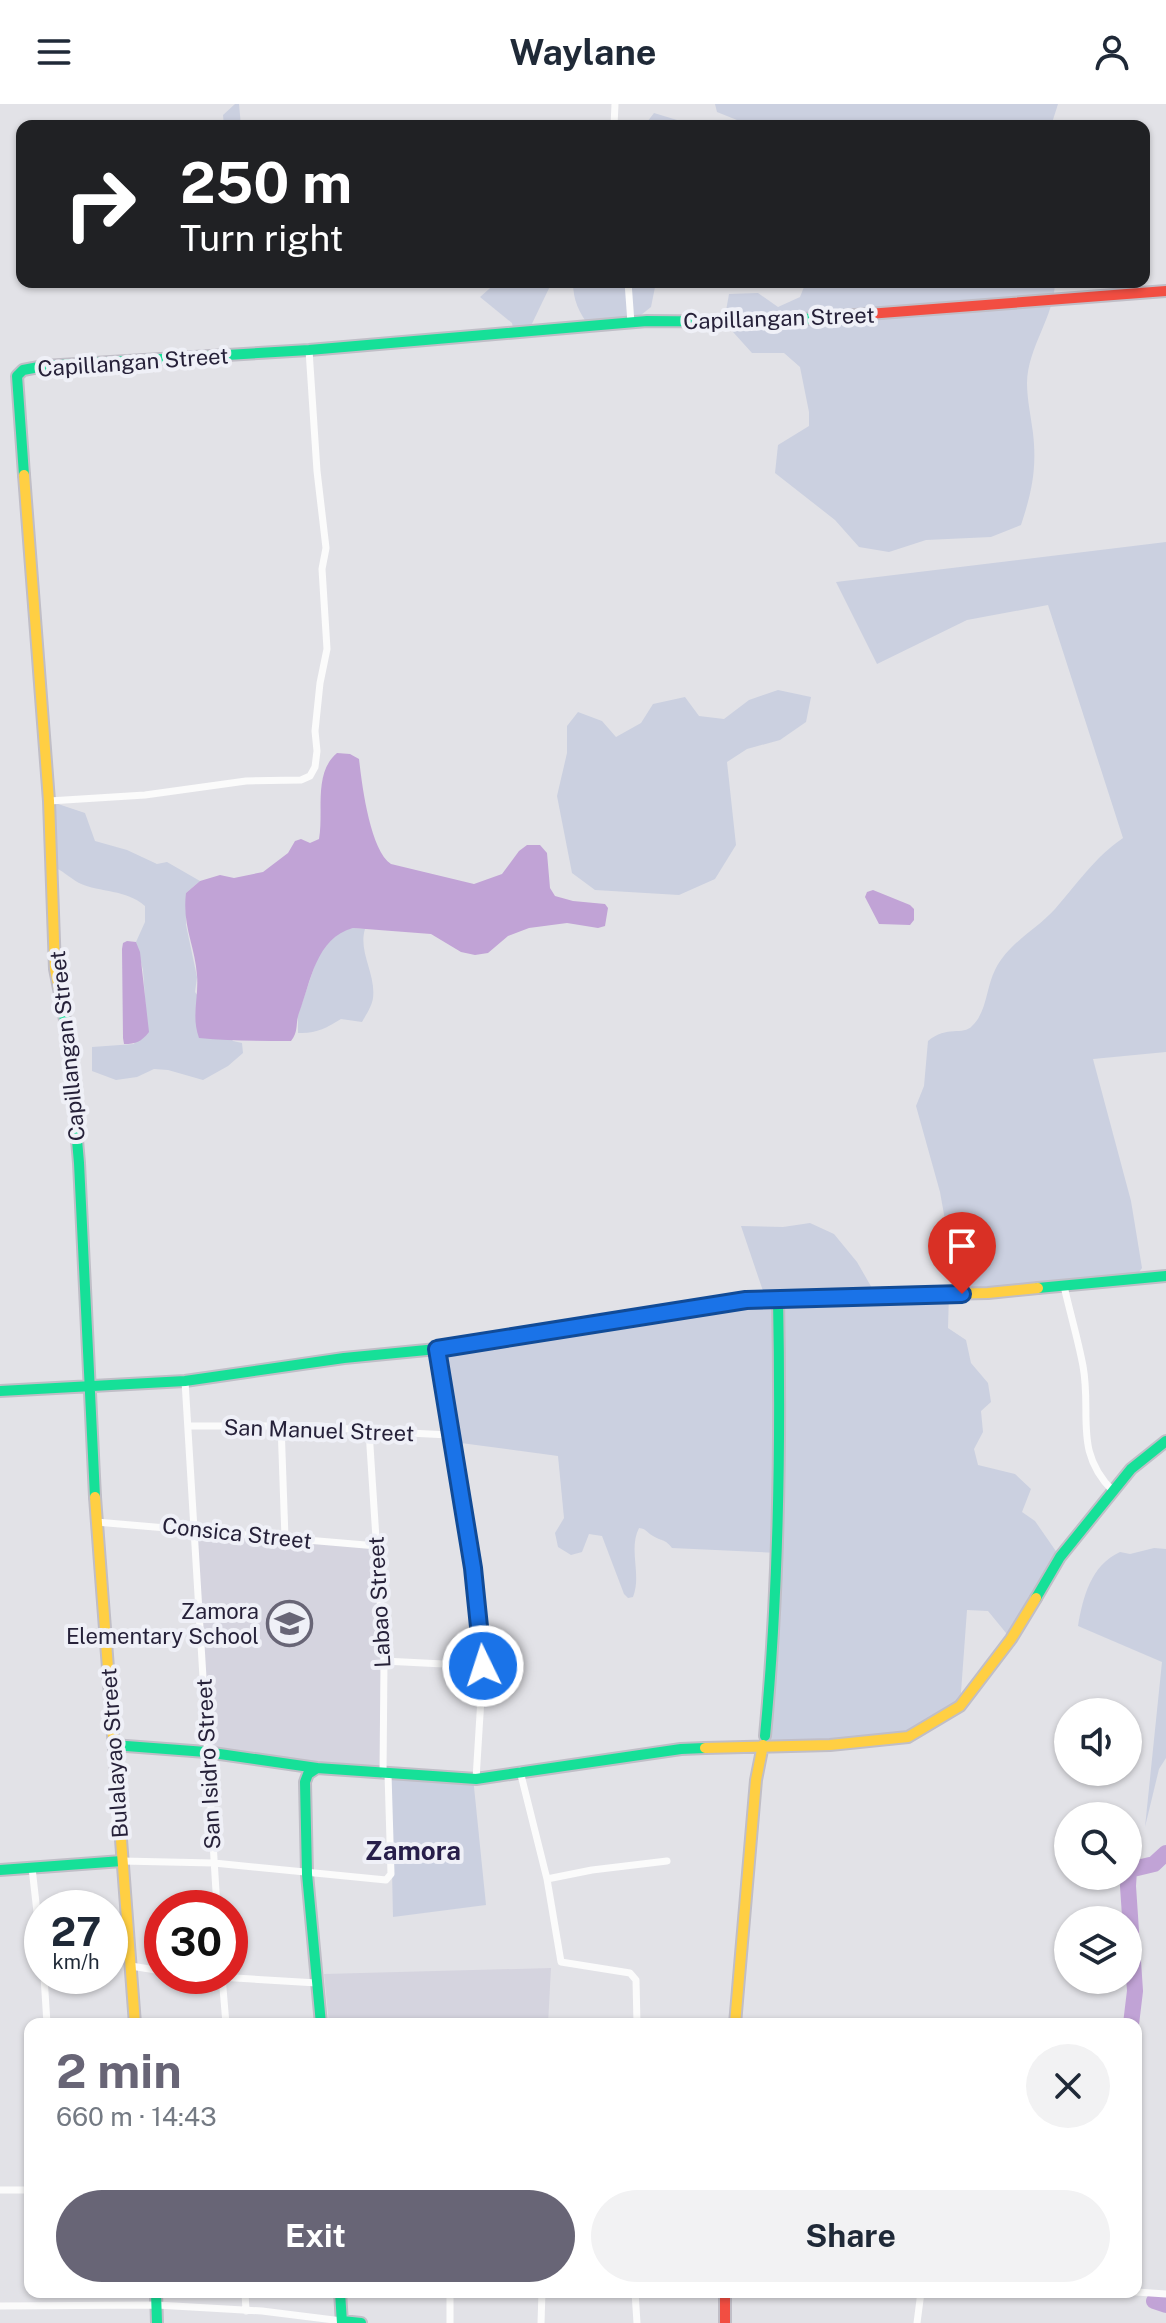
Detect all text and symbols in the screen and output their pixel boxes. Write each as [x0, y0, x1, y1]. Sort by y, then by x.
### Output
icon: menu [32, 30, 76, 74]
icon: person [1090, 30, 1134, 74]
text: Waylane [509, 31, 657, 73]
text: 250 m [180, 150, 352, 216]
icon: right [48, 152, 152, 256]
text: Turn right [180, 217, 343, 259]
street label: Capillangan Street [683, 302, 875, 334]
street label: Capillangan Street [37, 342, 229, 382]
street label: Capillangan Street [44, 949, 90, 1143]
pin [928, 1212, 996, 1294]
icon: arrive [940, 1224, 984, 1268]
street label: San Manuel Street [223, 1414, 415, 1446]
street label: Consica Street [161, 1512, 313, 1554]
street label: Labao Street [363, 1536, 395, 1668]
place label: Zamora Elementary School [66, 1598, 259, 1649]
school or university icon: Zamora Elementary School [266, 1600, 314, 1648]
position arrow [441, 1624, 525, 1708]
street label: Bulalayao Street [95, 1667, 133, 1839]
street label: San Isidro Street [191, 1678, 225, 1850]
map controls [1054, 1698, 1142, 1994]
button: sound [1054, 1698, 1142, 1786]
button: search [1054, 1802, 1142, 1890]
district label: Zamora [365, 1835, 461, 1866]
speed limit sign: 30 [144, 1890, 248, 1994]
button: layers [1054, 1906, 1142, 1994]
text: 27 [51, 1908, 101, 1955]
text: km/h [52, 1950, 100, 1974]
text: 2 min [56, 2042, 182, 2099]
button: close [1026, 2044, 1110, 2128]
text: 660 m · 14:43 [56, 2101, 217, 2132]
button: Exit [56, 2190, 575, 2282]
button: Share [591, 2190, 1110, 2282]

